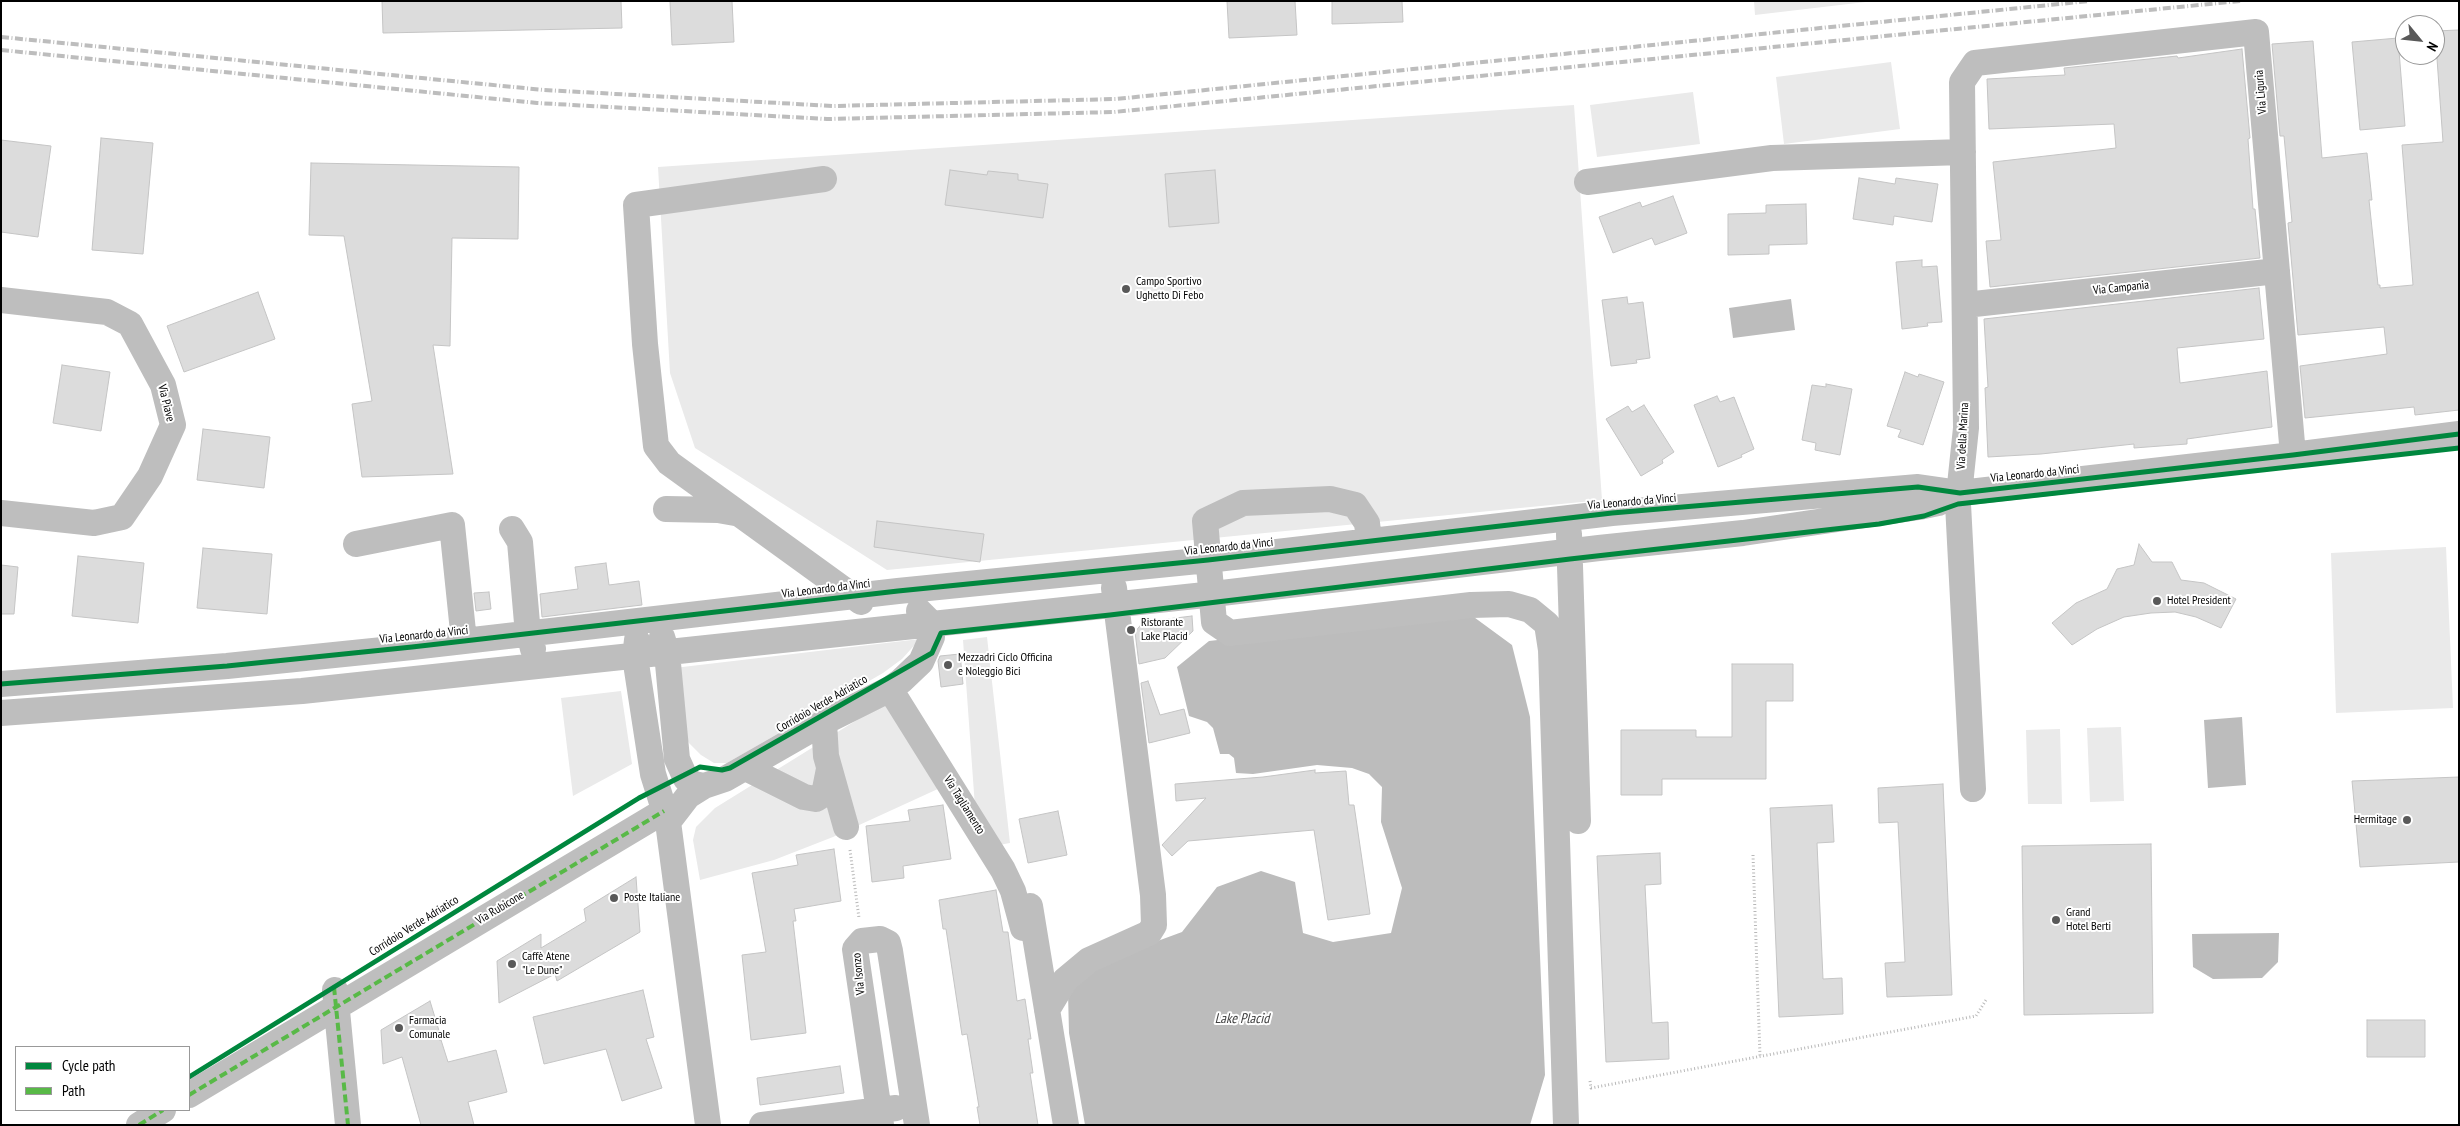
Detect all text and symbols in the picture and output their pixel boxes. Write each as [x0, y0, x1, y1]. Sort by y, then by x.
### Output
north arrow [2395, 15, 2445, 65]
text: N [2423, 39, 2442, 54]
street label: Via Liguria [2252, 69, 2270, 115]
place label: Campo Sportivo Ughetto Di Febo [1136, 275, 1204, 303]
street label: Via Campania [2092, 278, 2150, 298]
marker: Campo Sportivo Ughetto Di Febo [1120, 283, 1132, 295]
street label: Via Piave [154, 383, 178, 423]
street label: Via della Marina [1954, 402, 1972, 470]
street label: Via Leonardo da Vinci [1990, 462, 2080, 486]
street label: Via Leonardo da Vinci [1587, 491, 1677, 513]
street label: Via Leonardo da Vinci [1184, 535, 1274, 559]
street label: Via Leonardo da Vinci [781, 576, 871, 602]
place label: Hotel President [2167, 594, 2231, 608]
marker: Hotel President [2151, 595, 2163, 607]
place label: Ristorante Lake Placid [1141, 616, 1188, 644]
street label: Via Leonardo da Vinci [379, 623, 469, 647]
marker: Ristorante Lake Placid [1125, 624, 1137, 636]
place label: Mezzadri Ciclo Officina e Noleggio Bici [958, 651, 1052, 679]
marker: Mezzadri Ciclo Officina e Noleggio Bici [942, 659, 954, 671]
street label: Corridoio Verde Adriatico [774, 672, 870, 736]
street label: Via Tagliamento [940, 773, 988, 837]
place label: Hermitage [2354, 813, 2397, 827]
marker: Hermitage [2401, 814, 2413, 826]
street label: Via Rubicone [473, 888, 527, 928]
place label: Poste Italiane [624, 891, 680, 905]
marker: Poste Italiane [608, 892, 620, 904]
street label: Corridoio Verde Adriatico [367, 893, 461, 959]
place label: Grand Hotel Berti [2066, 906, 2111, 934]
marker: Grand Hotel Berti [2050, 914, 2062, 926]
place label: Caffè Atene "Le Dune" [522, 950, 570, 978]
street label: Via Isonzo [850, 952, 868, 996]
marker: Caffè Atene "Le Dune" [506, 958, 518, 970]
water label: Lake Placid [1215, 1011, 1269, 1027]
place label: Farmacia Comunale [409, 1014, 450, 1042]
marker: Farmacia Comunale [393, 1022, 405, 1034]
legend [15, 1046, 190, 1111]
text: Cycle path [62, 1056, 115, 1075]
text: Path [62, 1081, 85, 1100]

